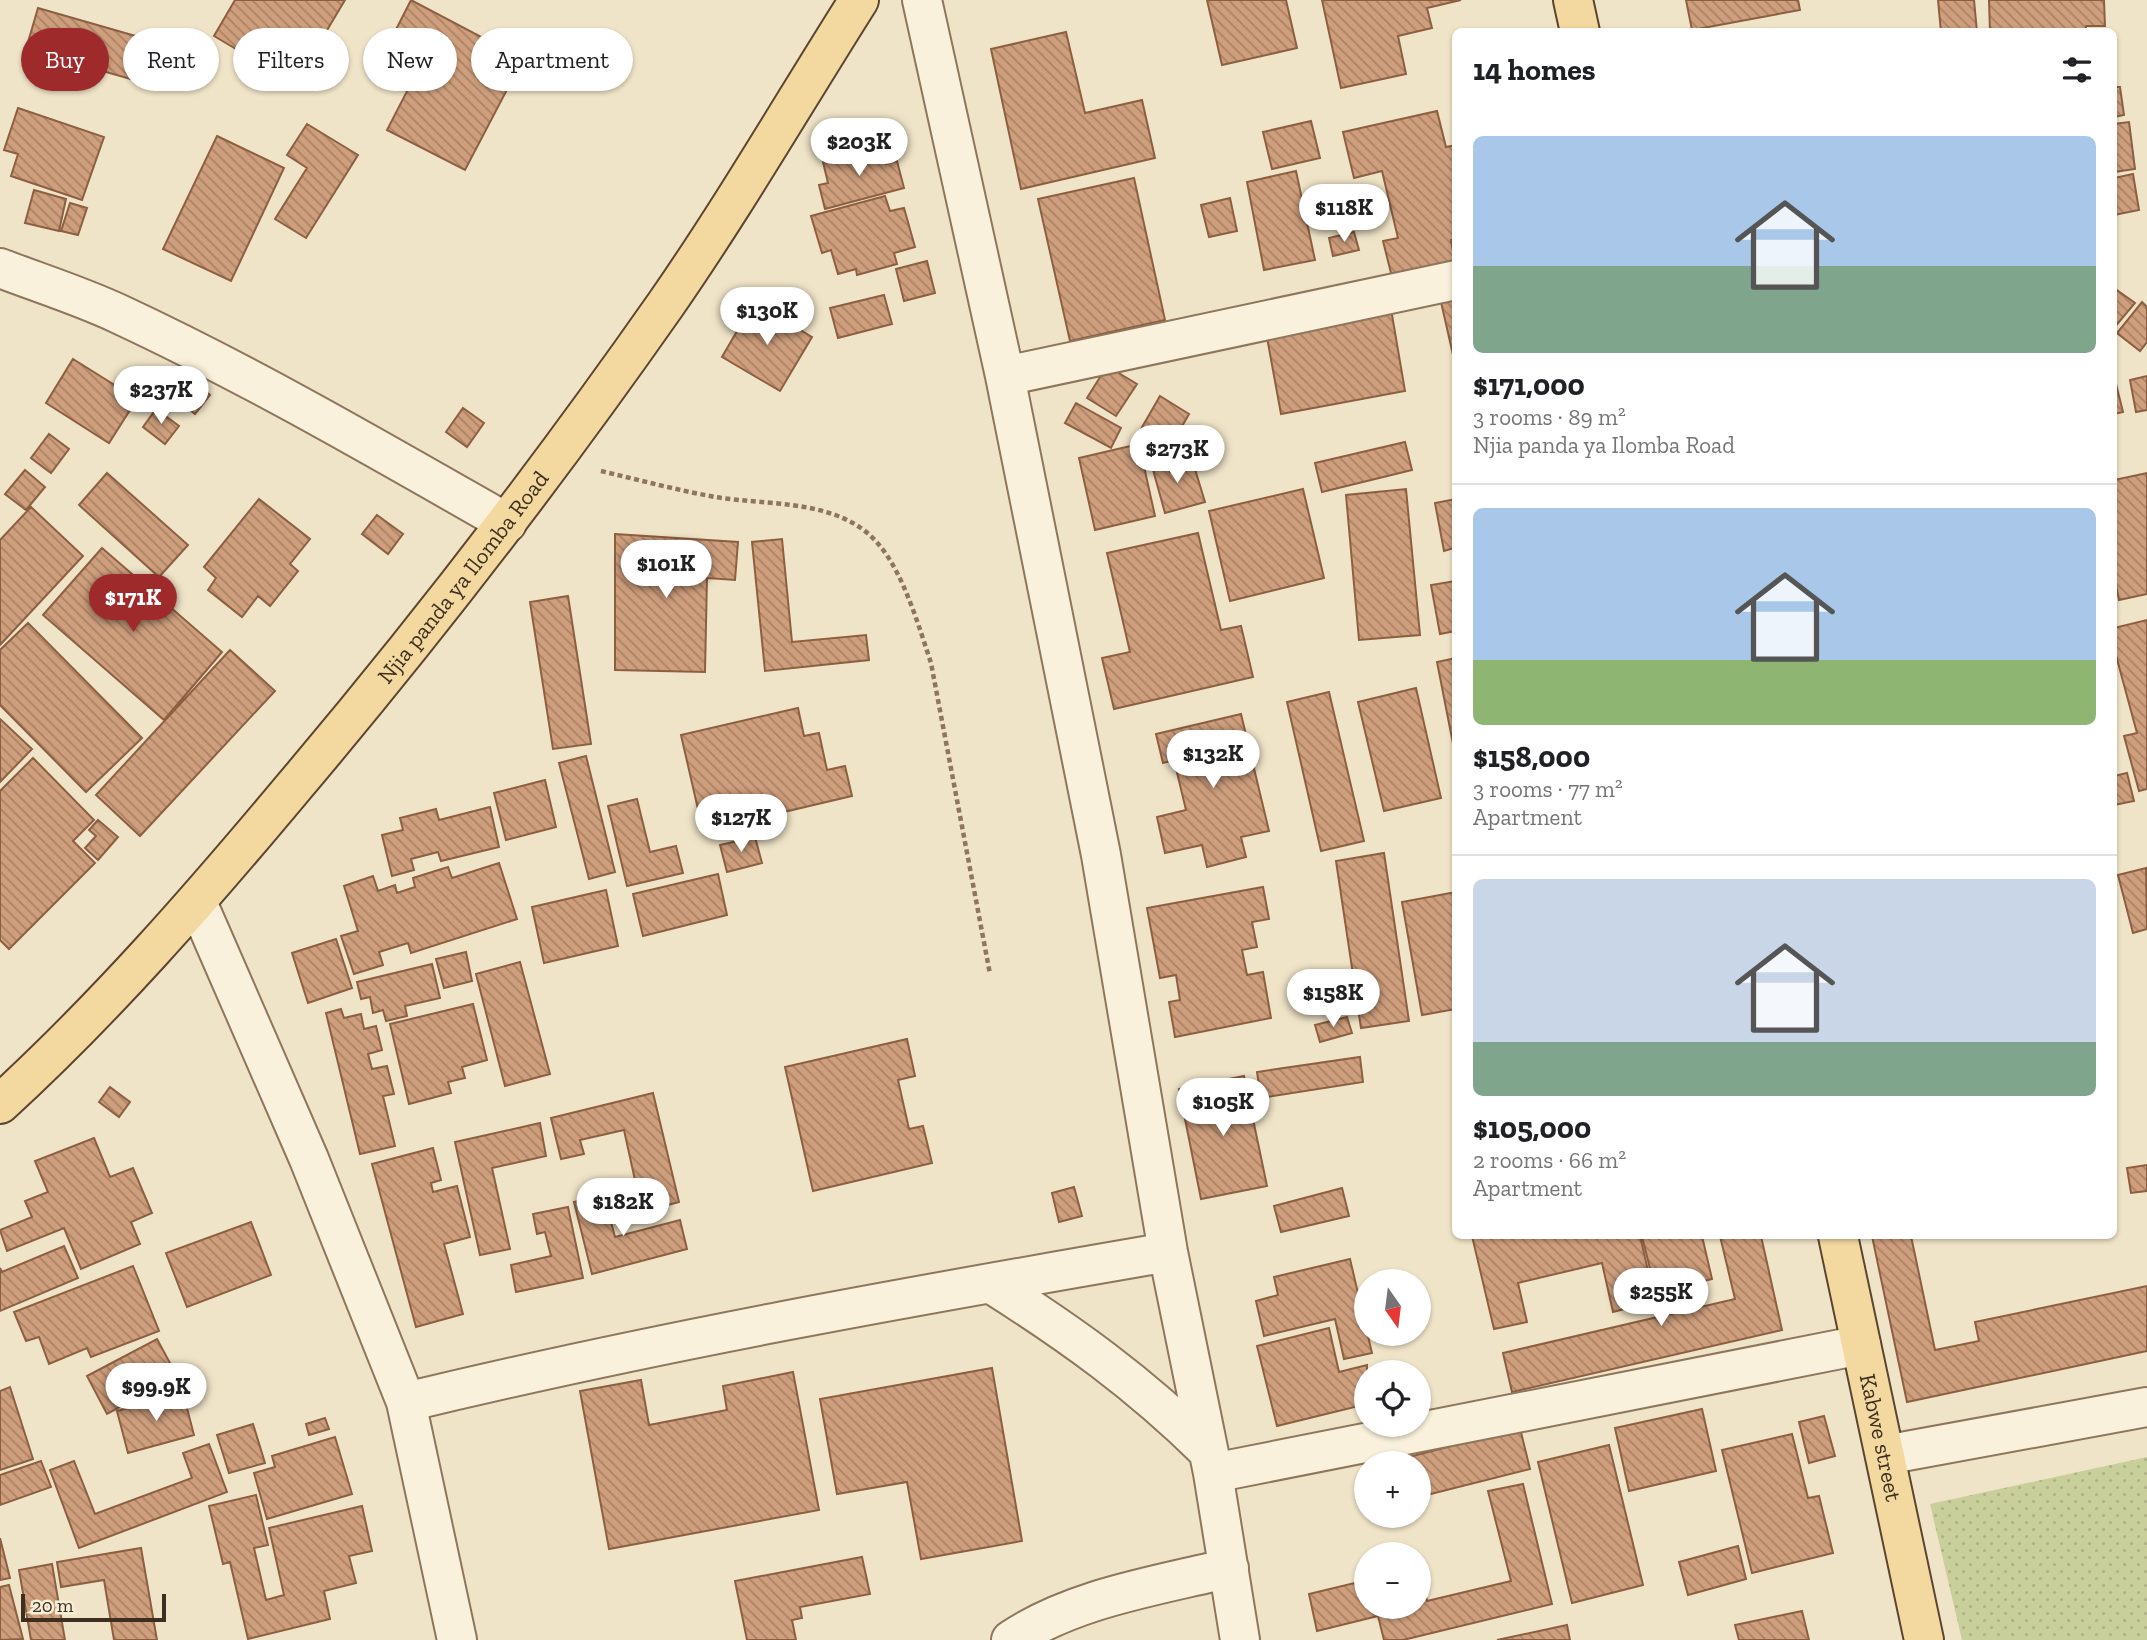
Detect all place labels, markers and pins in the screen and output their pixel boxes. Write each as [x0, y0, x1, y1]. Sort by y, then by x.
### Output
pin: $203K [810, 118, 908, 178]
pin: $118K [1295, 184, 1393, 244]
pin: $130K [718, 288, 816, 347]
pin: $237K [112, 366, 210, 426]
pin: $273K [1128, 426, 1226, 485]
pin: $101K [617, 540, 715, 600]
pin: $171K [84, 574, 182, 634]
pin: $132K [1164, 730, 1262, 790]
pin: $127K [692, 794, 790, 854]
pin: $158K [1284, 970, 1382, 1029]
pin: $105K [1174, 1078, 1272, 1138]
pin: $182K [574, 1178, 672, 1238]
pin: $255K [1612, 1268, 1710, 1328]
pin: $99.9K [99, 1364, 213, 1423]

